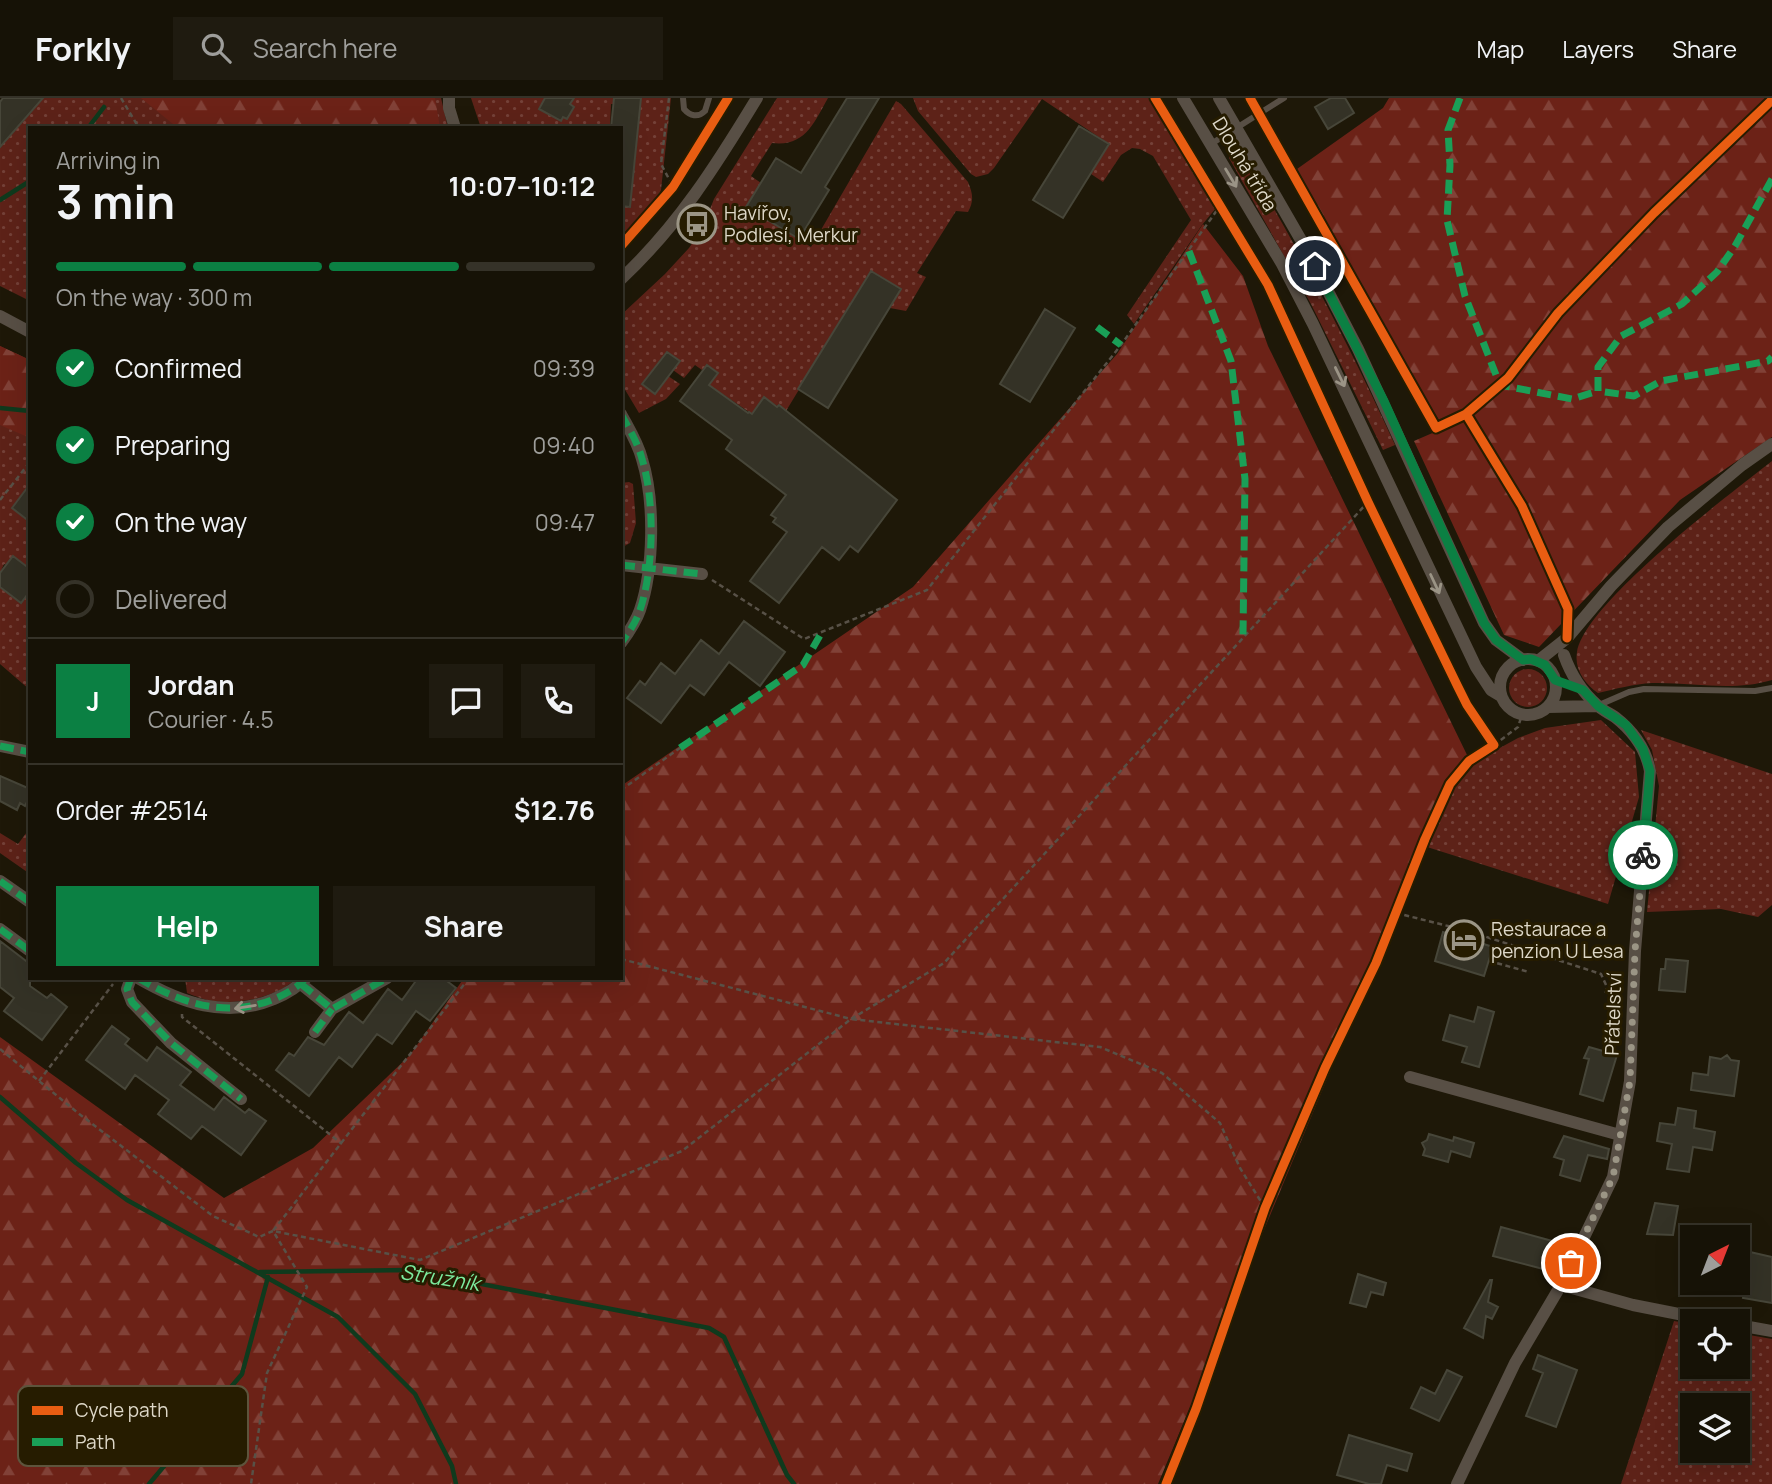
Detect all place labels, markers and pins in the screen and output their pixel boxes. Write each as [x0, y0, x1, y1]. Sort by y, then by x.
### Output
place label: Havířov, Podlesí, Merkur [724, 200, 858, 248]
bus stop icon: Havířov, Podlesí, Merkur [676, 203, 718, 245]
pin [1285, 236, 1345, 296]
place label: Restaurace a penzion U Lesa [1491, 916, 1624, 964]
hotel icon: Restaurace a penzion U Lesa [1443, 919, 1485, 961]
pin [1541, 1233, 1601, 1293]

